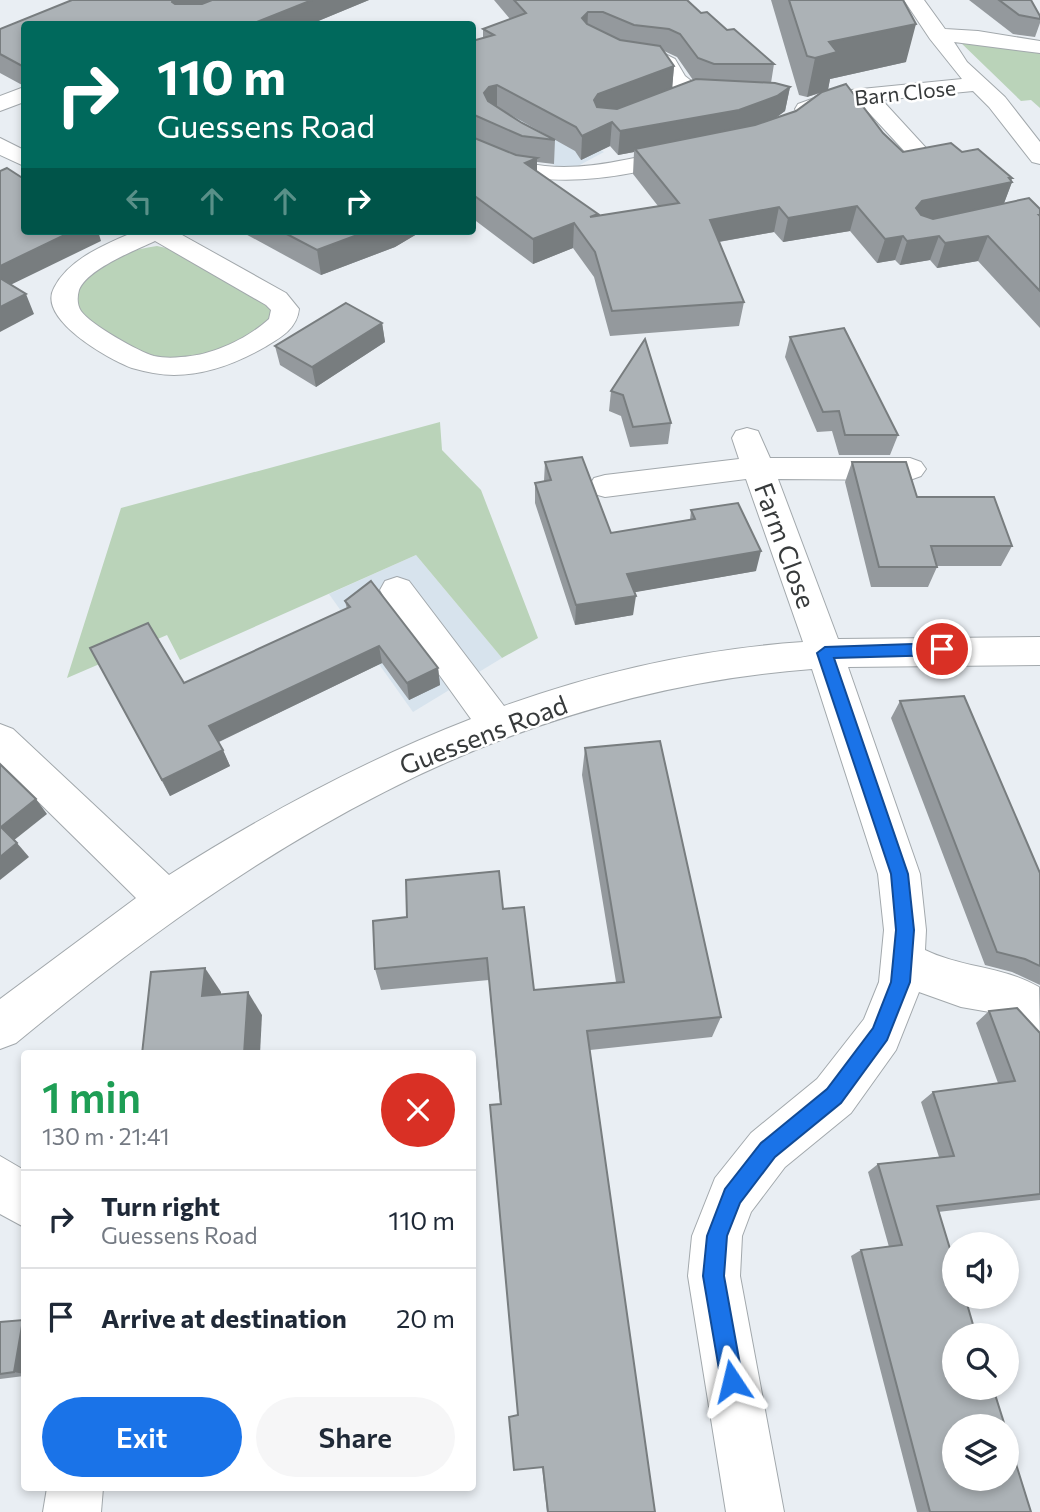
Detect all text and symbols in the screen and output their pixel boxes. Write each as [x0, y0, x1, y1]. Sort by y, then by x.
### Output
text: 110 m [157, 45, 286, 105]
icon: right [42, 49, 133, 140]
street label: Barn Close [853, 74, 957, 110]
text: Guessens Road [157, 105, 375, 145]
icon: left [120, 182, 158, 220]
icon: ahead [193, 182, 231, 220]
icon: ahead [266, 182, 304, 220]
icon: right [339, 182, 377, 220]
street label: Farm Close [749, 478, 823, 612]
pin [912, 619, 972, 679]
icon: arrive [923, 630, 961, 668]
street label: Guessens Road [395, 688, 571, 780]
text: 1 min [42, 1070, 141, 1122]
button: close [381, 1073, 455, 1147]
text: 130 m · 21:41 [42, 1122, 170, 1150]
text: Turn right [101, 1190, 220, 1221]
icon: right [42, 1200, 80, 1238]
text: 110 m [388, 1204, 455, 1235]
text: Guessens Road [101, 1221, 258, 1249]
map controls [942, 1232, 1019, 1491]
button: sound [942, 1232, 1019, 1309]
icon: arrive [42, 1298, 80, 1336]
text: Arrive at destination [101, 1302, 347, 1333]
text: 20 m [396, 1302, 455, 1333]
button: search [942, 1323, 1019, 1400]
position arrow [695, 1344, 769, 1418]
button: Exit [42, 1397, 242, 1477]
button: Share [256, 1397, 455, 1477]
button: layers [942, 1414, 1019, 1491]

